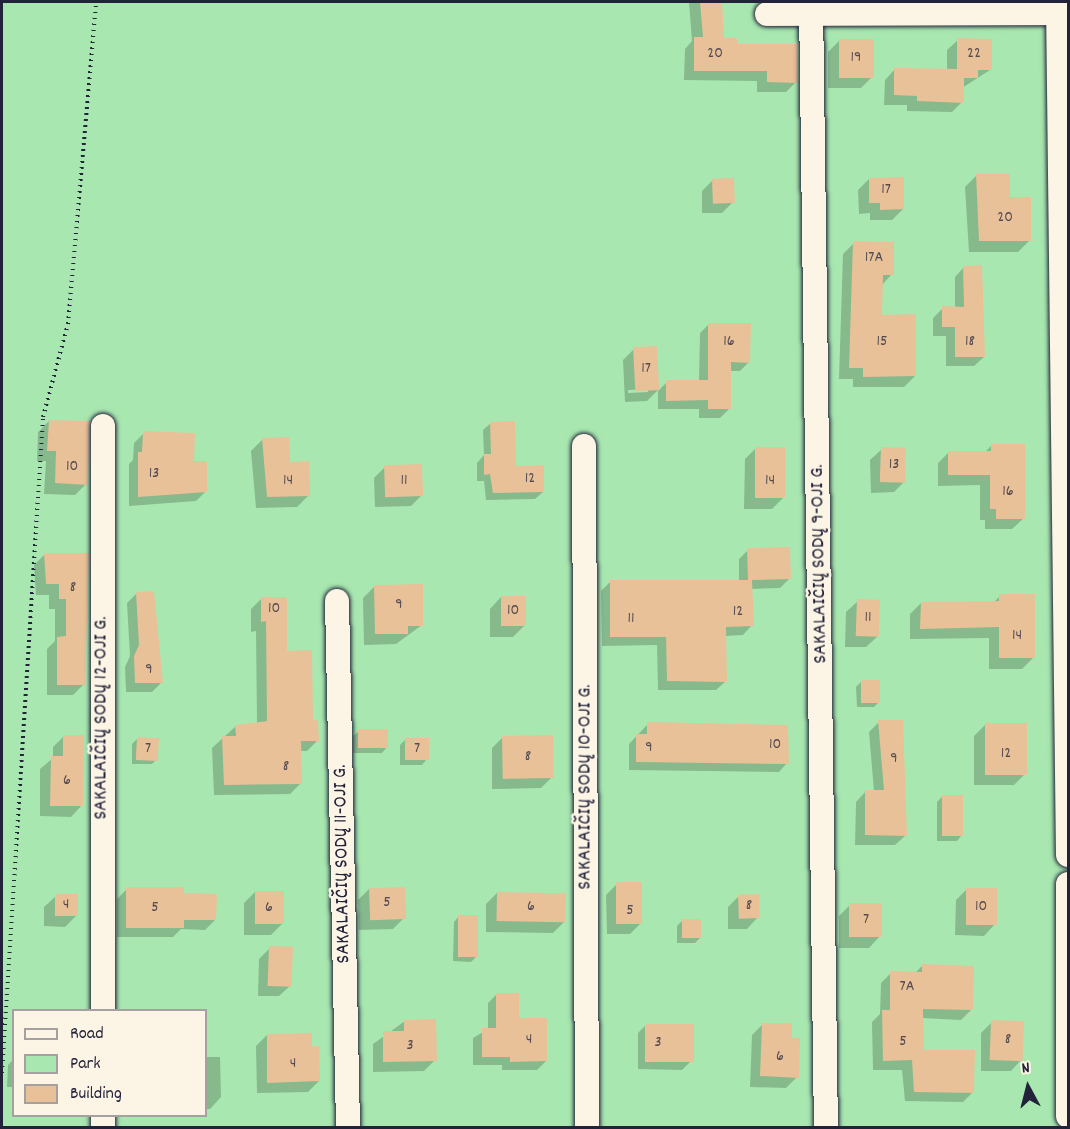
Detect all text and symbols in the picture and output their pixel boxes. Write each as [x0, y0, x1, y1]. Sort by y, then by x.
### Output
house number: 20 [707, 44, 723, 64]
house number: 22 [967, 44, 981, 64]
house number: 19 [851, 48, 861, 68]
house number: 17 [881, 180, 891, 200]
house number: 20 [997, 208, 1013, 228]
house number: 17A [865, 248, 883, 268]
house number: 16 [723, 332, 735, 352]
house number: 15 [877, 332, 887, 352]
house number: 18 [965, 332, 975, 352]
house number: 17 [641, 359, 651, 379]
house number: 13 [889, 455, 899, 475]
house number: 10 [66, 457, 78, 477]
house number: 13 [149, 464, 159, 484]
street label: SAKALAIČIŲ SODŲ 9-OJI G. [806, 464, 834, 664]
house number: 12 [525, 469, 535, 489]
house number: 14 [283, 471, 293, 491]
house number: 11 [400, 471, 408, 491]
house number: 14 [765, 471, 775, 491]
house number: 16 [1002, 482, 1014, 502]
house number: 8 [70, 578, 76, 598]
house number: 9 [395, 595, 403, 615]
house number: 10 [268, 599, 280, 619]
house number: 10 [507, 601, 519, 621]
house number: 12 [733, 602, 743, 622]
house number: 11 [864, 608, 872, 628]
house number: 11 [627, 609, 635, 629]
street label: SAKALAIČIŲ SODŲ 12-OJI G. [90, 616, 114, 820]
house number: 14 [1012, 626, 1022, 646]
house number: 9 [145, 660, 153, 680]
street label: SAKALAIČIŲ SODŲ 10-OJI G. [574, 684, 598, 890]
house number: 10 [769, 735, 781, 755]
house number: 9 [645, 738, 653, 758]
house number: 7 [145, 739, 151, 759]
house number: 7 [414, 739, 420, 759]
house number: 12 [1001, 744, 1011, 764]
house number: 8 [525, 747, 531, 767]
house number: 9 [890, 749, 898, 769]
house number: 8 [283, 757, 289, 777]
street label: SAKALAIČIŲ SODŲ 11-OJI G. [329, 764, 357, 964]
house number: 6 [63, 771, 71, 791]
house number: 5 [383, 893, 391, 913]
house number: 4 [63, 895, 69, 915]
house number: 8 [746, 896, 752, 916]
house number: 6 [527, 897, 535, 917]
house number: 10 [975, 897, 987, 917]
house number: 5 [151, 898, 159, 918]
house number: 6 [265, 898, 273, 918]
house number: 5 [626, 901, 634, 921]
house number: 7 [863, 910, 869, 930]
house number: 7A [900, 977, 914, 997]
legend [12, 1009, 207, 1117]
text: Road [70, 1022, 104, 1047]
house number: 4 [526, 1030, 532, 1050]
house number: 8 [1005, 1030, 1011, 1050]
house number: 5 [899, 1032, 907, 1052]
house number: 3 [654, 1033, 662, 1053]
house number: 3 [406, 1036, 414, 1056]
house number: 6 [776, 1047, 784, 1067]
text: Park [70, 1052, 101, 1077]
house number: 4 [290, 1054, 296, 1074]
north arrow [998, 1057, 1058, 1117]
text: N [1020, 1057, 1031, 1081]
text: Building [70, 1082, 122, 1107]

